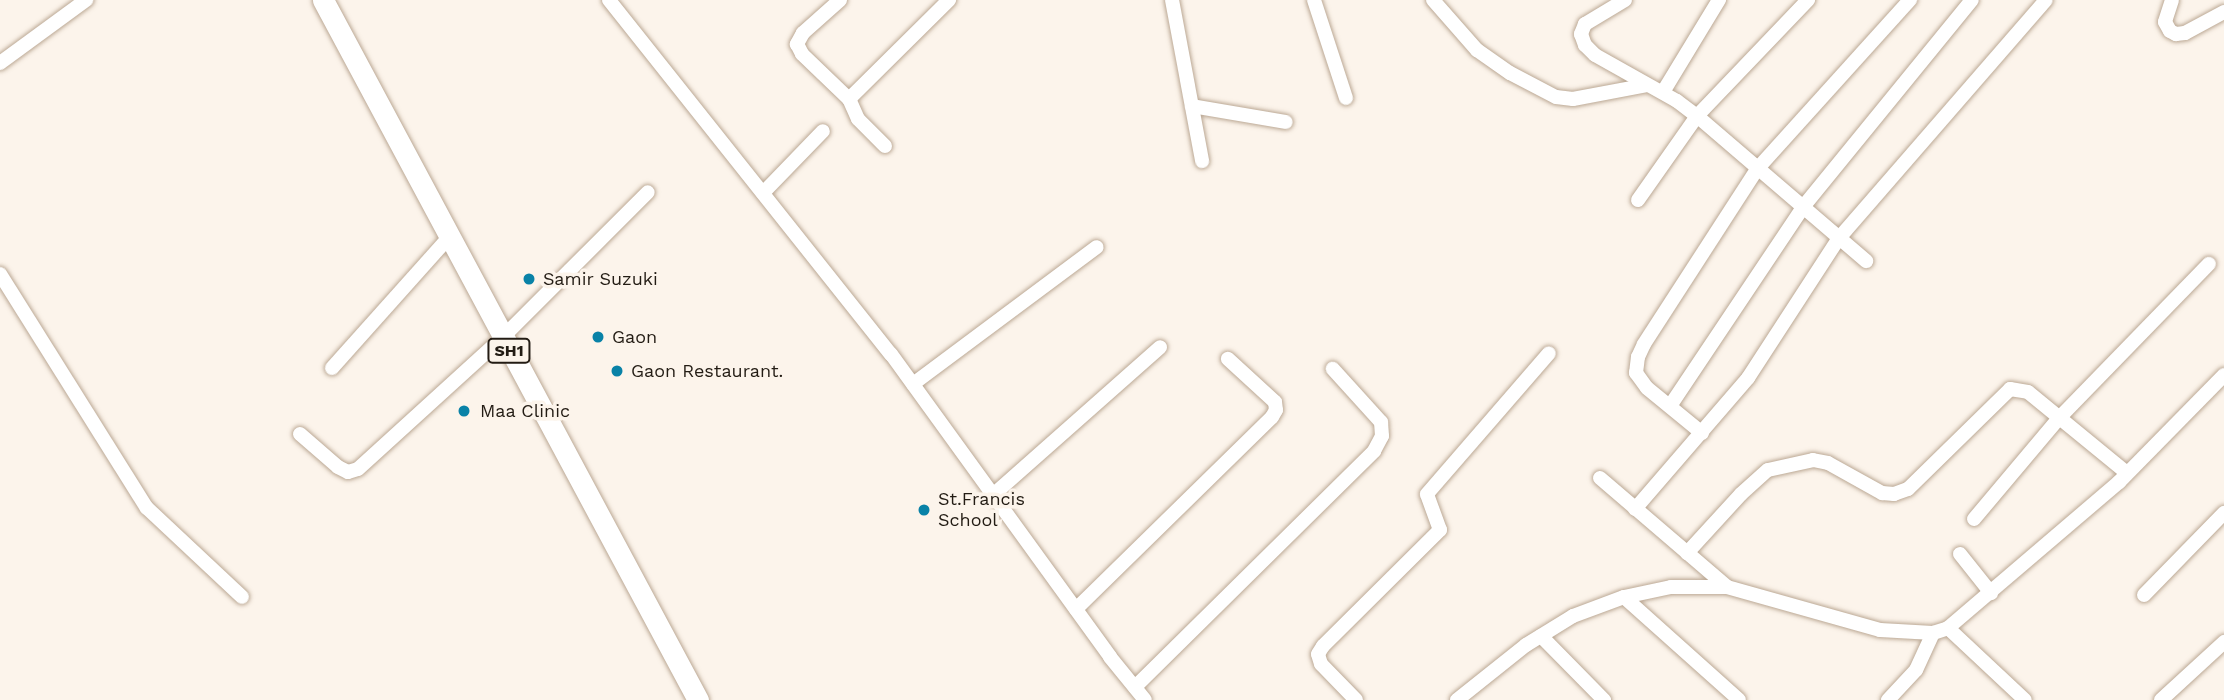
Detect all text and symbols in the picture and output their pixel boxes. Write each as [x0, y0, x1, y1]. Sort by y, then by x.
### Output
place label: Samir Suzuki [543, 268, 658, 290]
marker: Samir Suzuki [521, 271, 537, 287]
place label: Gaon [612, 326, 657, 348]
marker: Gaon [590, 329, 606, 345]
road number: SH1 [486, 338, 532, 364]
place label: Gaon Restaurant. [631, 360, 783, 382]
marker: Gaon Restaurant. [609, 363, 625, 379]
place label: Maa Clinic [480, 400, 570, 422]
marker: Maa Clinic [454, 401, 474, 421]
place label: St.Francis School [938, 489, 1025, 532]
marker: St.Francis School [916, 502, 932, 518]

